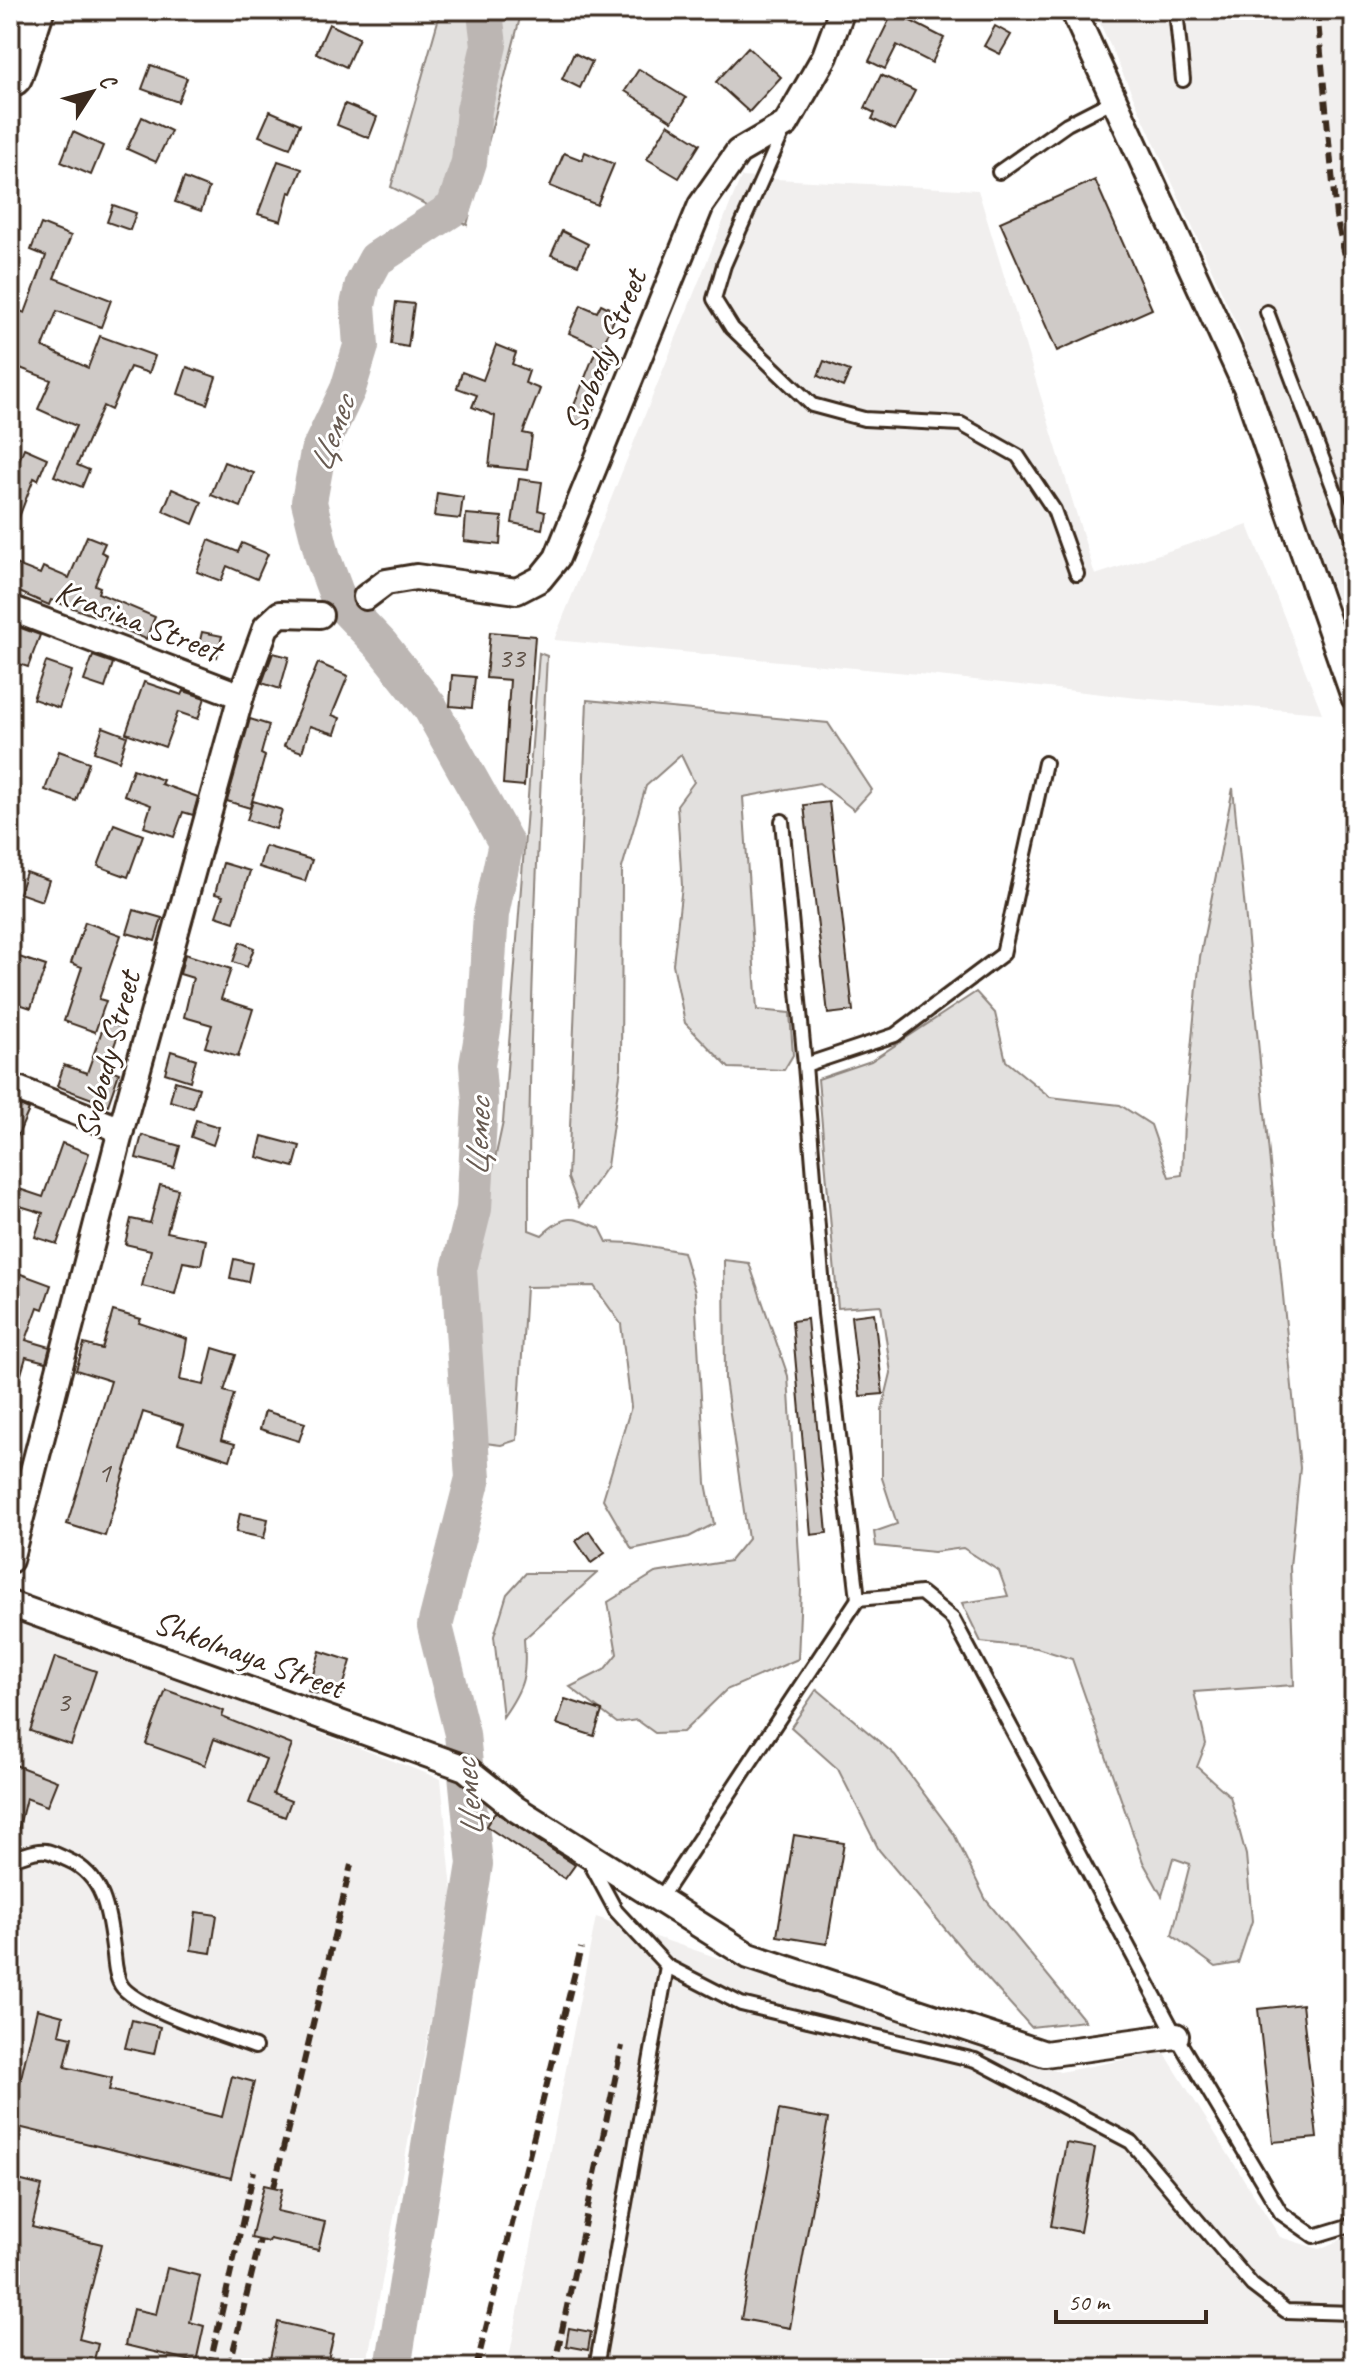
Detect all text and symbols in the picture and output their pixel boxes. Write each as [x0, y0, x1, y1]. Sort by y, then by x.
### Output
north arrow [52, 52, 132, 132]
text: С [93, 68, 124, 96]
street label: Svobody Street [552, 260, 657, 439]
water label: Цемес [296, 385, 367, 479]
street label: Krasina Street [49, 569, 231, 673]
house number: 33 [498, 638, 527, 676]
street label: Svobody Street [64, 963, 151, 1143]
water label: Цемес [453, 1094, 502, 1178]
house number: 1 [97, 1453, 112, 1491]
street label: Shkolnaya Street [148, 1600, 353, 1710]
house number: 3 [56, 1682, 72, 1720]
water label: Цемес [441, 1753, 495, 1840]
scale bar [1056, 2274, 1206, 2324]
text: 50 m [1068, 2287, 1111, 2317]

